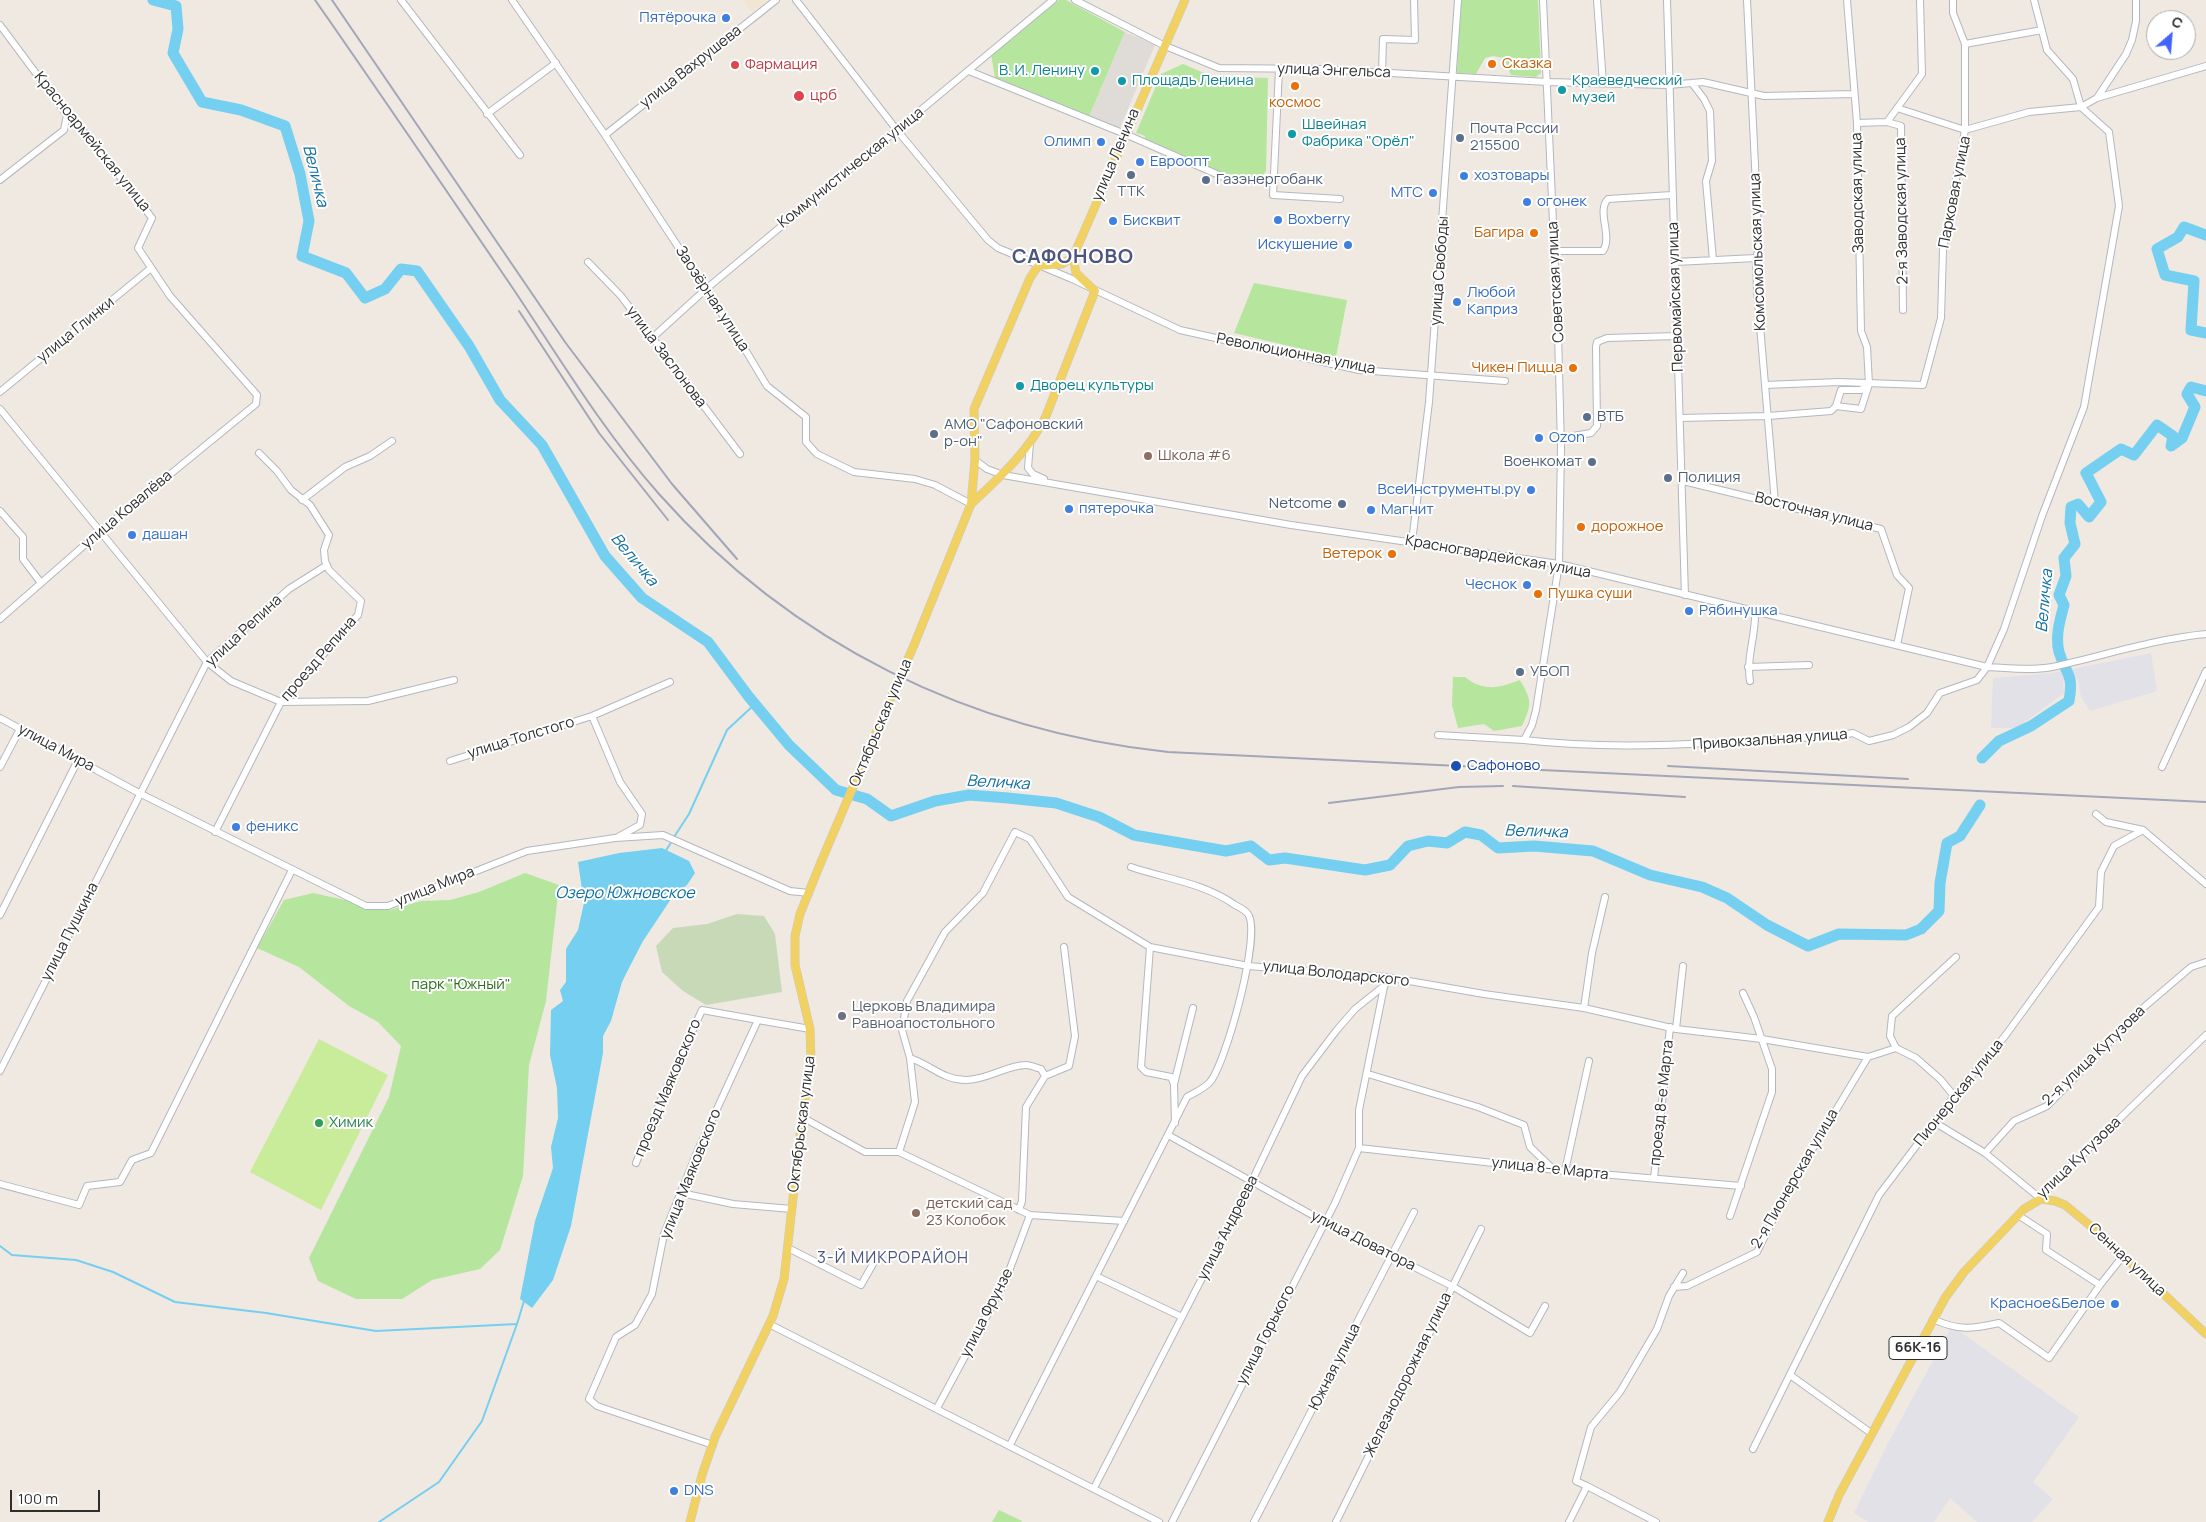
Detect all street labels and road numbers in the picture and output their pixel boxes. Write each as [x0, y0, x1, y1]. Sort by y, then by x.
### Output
street label: улица Вахрушева [637, 22, 745, 112]
street label: улица Энгельса [1277, 60, 1391, 82]
street label: Красноармейская улица [30, 68, 154, 216]
street label: Коммунистическая улица [775, 104, 927, 232]
street label: улица Ленина [1088, 106, 1144, 204]
street label: Заводская улица [1848, 132, 1868, 254]
street label: Парковая улица [1935, 134, 1975, 250]
street label: 2-я Заводская улица [1892, 137, 1912, 285]
street label: Комсомольская улица [1746, 173, 1770, 331]
street label: улица Свободы [1427, 216, 1453, 326]
street label: Советская улица [1544, 221, 1568, 343]
street label: Первомайская улица [1664, 222, 1688, 372]
street label: Заозёрная улица [671, 243, 753, 355]
street label: улица Глинки [34, 293, 118, 367]
street label: улица Заслонова [622, 303, 710, 411]
street label: Революционная улица [1215, 330, 1377, 378]
street label: улица Ковалёва [78, 467, 176, 553]
street label: Восточная улица [1753, 489, 1875, 535]
street label: Красногвардейская улица [1404, 532, 1592, 582]
street label: улица Репина [202, 591, 286, 671]
street label: проезд Репина [277, 613, 361, 705]
street label: Октябрьская улица [846, 656, 916, 790]
street label: улица Толстого [465, 713, 577, 763]
street label: улица Мира [15, 720, 97, 776]
street label: Привокзальная улица [1692, 726, 1848, 754]
street label: улица Мира [393, 863, 477, 911]
street label: улица Пушкина [37, 880, 103, 984]
street label: улица Володарского [1262, 957, 1410, 991]
street label: 2-я улица Кутузова [2039, 1002, 2149, 1110]
street label: проезд Маяковского [631, 1016, 705, 1160]
street label: Пионерская улица [1910, 1036, 2008, 1150]
street label: проезд 8-е Марта [1646, 1039, 1678, 1167]
street label: Октябрьская улица [785, 1055, 819, 1193]
street label: улица Маяковского [657, 1106, 725, 1242]
street label: 2-я Пионерская улица [1748, 1106, 1842, 1252]
street label: улица Кутузова [2033, 1113, 2125, 1203]
street label: улица 8-е Марта [1491, 1154, 1609, 1184]
street label: улица Андреева [1194, 1172, 1262, 1284]
street label: улица Доватора [1308, 1207, 1418, 1275]
street label: Сенная улица [2085, 1220, 2169, 1300]
street label: улица Фрунзе [957, 1265, 1017, 1361]
street label: улица Горького [1233, 1282, 1299, 1388]
street label: Железнодорожная улица [1360, 1290, 1456, 1460]
street label: Южная улица [1305, 1321, 1365, 1413]
road number: 66К-16 [1889, 1336, 1947, 1360]

